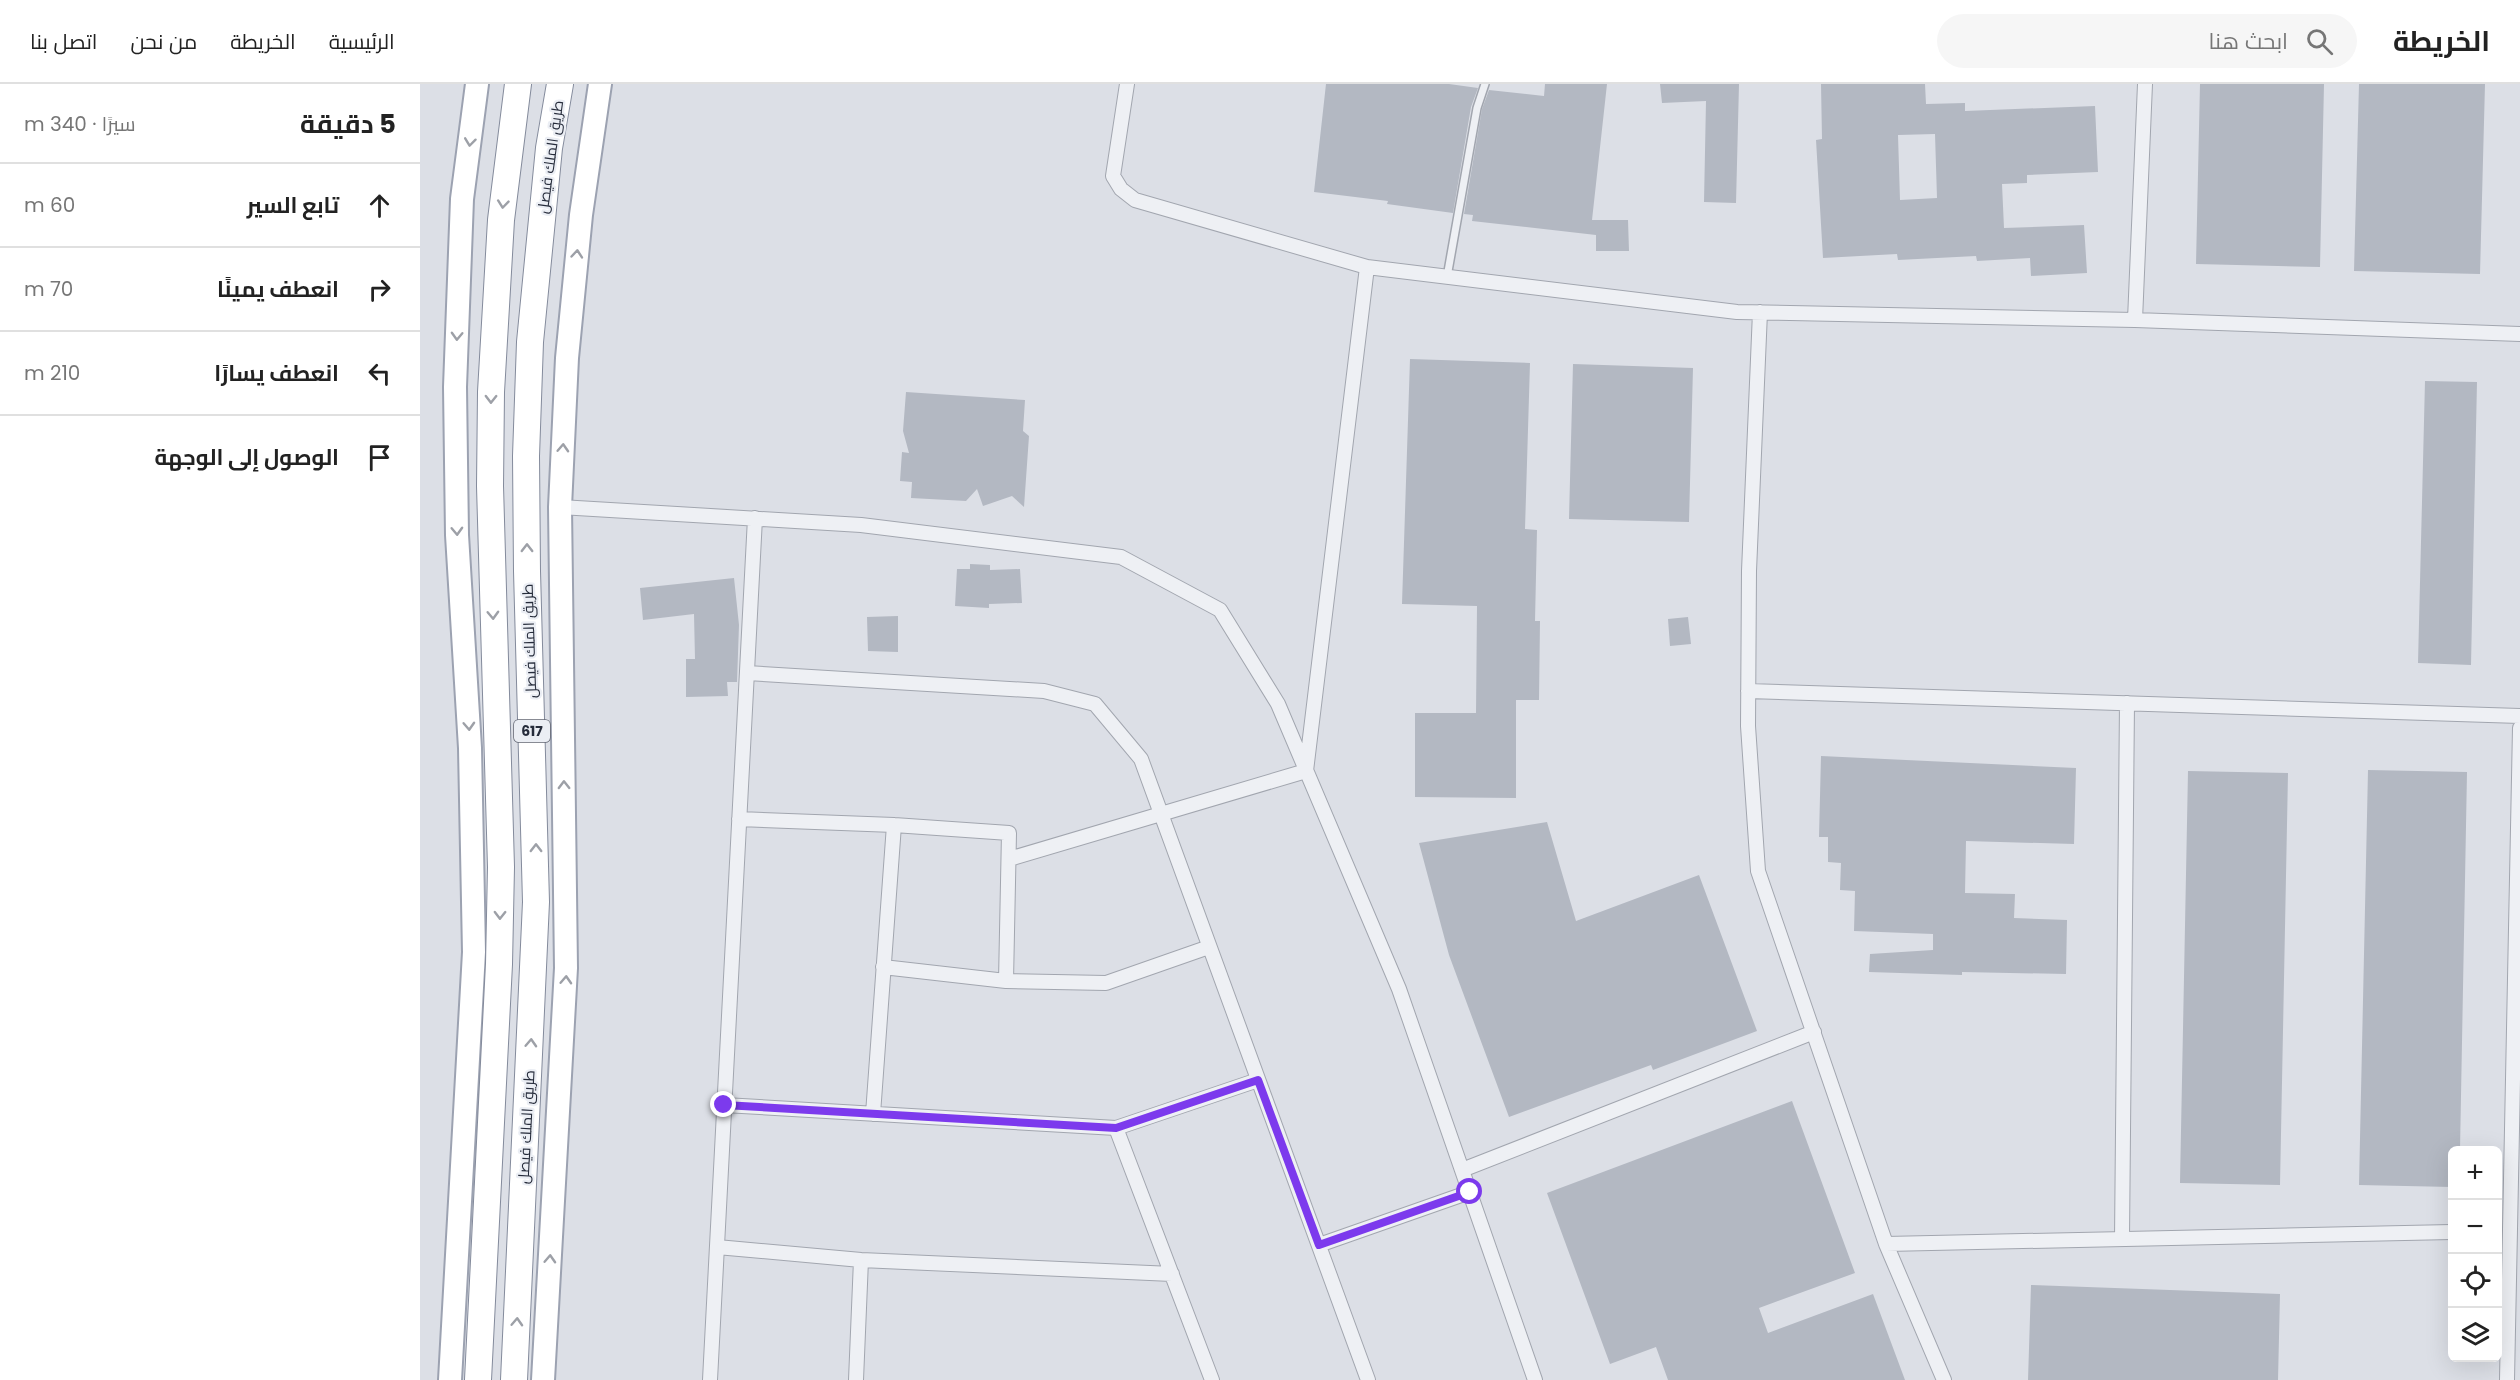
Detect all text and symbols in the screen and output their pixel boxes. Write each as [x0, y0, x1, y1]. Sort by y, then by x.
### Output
search box [1937, 14, 2357, 68]
text: الخريطة [2393, 22, 2490, 61]
icon: search [2303, 25, 2336, 58]
text: ابحث هنا [2209, 26, 2288, 57]
text: اتصل بنا [30, 27, 97, 56]
text: من نحن [130, 27, 197, 56]
text: الخريطة [230, 27, 296, 56]
text: الرئيسية [329, 27, 395, 56]
street label: طريق الملك فيصل [532, 99, 568, 215]
text: 5 دقيقة [300, 106, 396, 142]
text: سيرًا · 340 m [24, 110, 136, 138]
one-way arrow [464, 137, 476, 147]
icon: ahead [363, 189, 396, 222]
text: تابع السير [247, 190, 339, 221]
text: 60 m [24, 191, 75, 219]
one-way arrow [497, 200, 510, 209]
one-way arrow [570, 249, 583, 258]
icon: right [363, 273, 396, 306]
text: انعطف يمينًا [217, 274, 339, 305]
text: 70 m [24, 275, 73, 303]
one-way arrow [451, 332, 464, 341]
icon: left [363, 357, 396, 390]
text: انعطف يسارًا [214, 358, 339, 389]
text: 210 m [24, 359, 80, 387]
one-way arrow [484, 395, 497, 404]
icon: arrive [363, 441, 396, 474]
text: الوصول إلى الوجهة [154, 442, 339, 473]
one-way arrow [557, 444, 570, 453]
one-way arrow [451, 527, 464, 536]
one-way arrow [521, 544, 533, 553]
street label: طريق الملك فيصل [517, 584, 541, 698]
one-way arrow [487, 611, 500, 620]
road number: 617 [514, 720, 550, 742]
one-way arrow [462, 722, 475, 731]
one-way arrow [558, 781, 570, 790]
one-way arrow [530, 844, 542, 853]
one-way arrow [494, 910, 506, 919]
one-way arrow [559, 976, 572, 985]
one-way arrow [524, 1038, 537, 1047]
street label: طريق الملك فيصل [513, 1069, 539, 1185]
route end [710, 1091, 736, 1117]
map controls [2448, 1146, 2502, 1362]
button: + [2448, 1146, 2502, 1200]
route start [1456, 1178, 1482, 1204]
button: − [2448, 1200, 2502, 1254]
one-way arrow [543, 1254, 556, 1263]
button: locate [2448, 1254, 2502, 1308]
button: layers [2448, 1308, 2502, 1362]
one-way arrow [510, 1317, 523, 1326]

